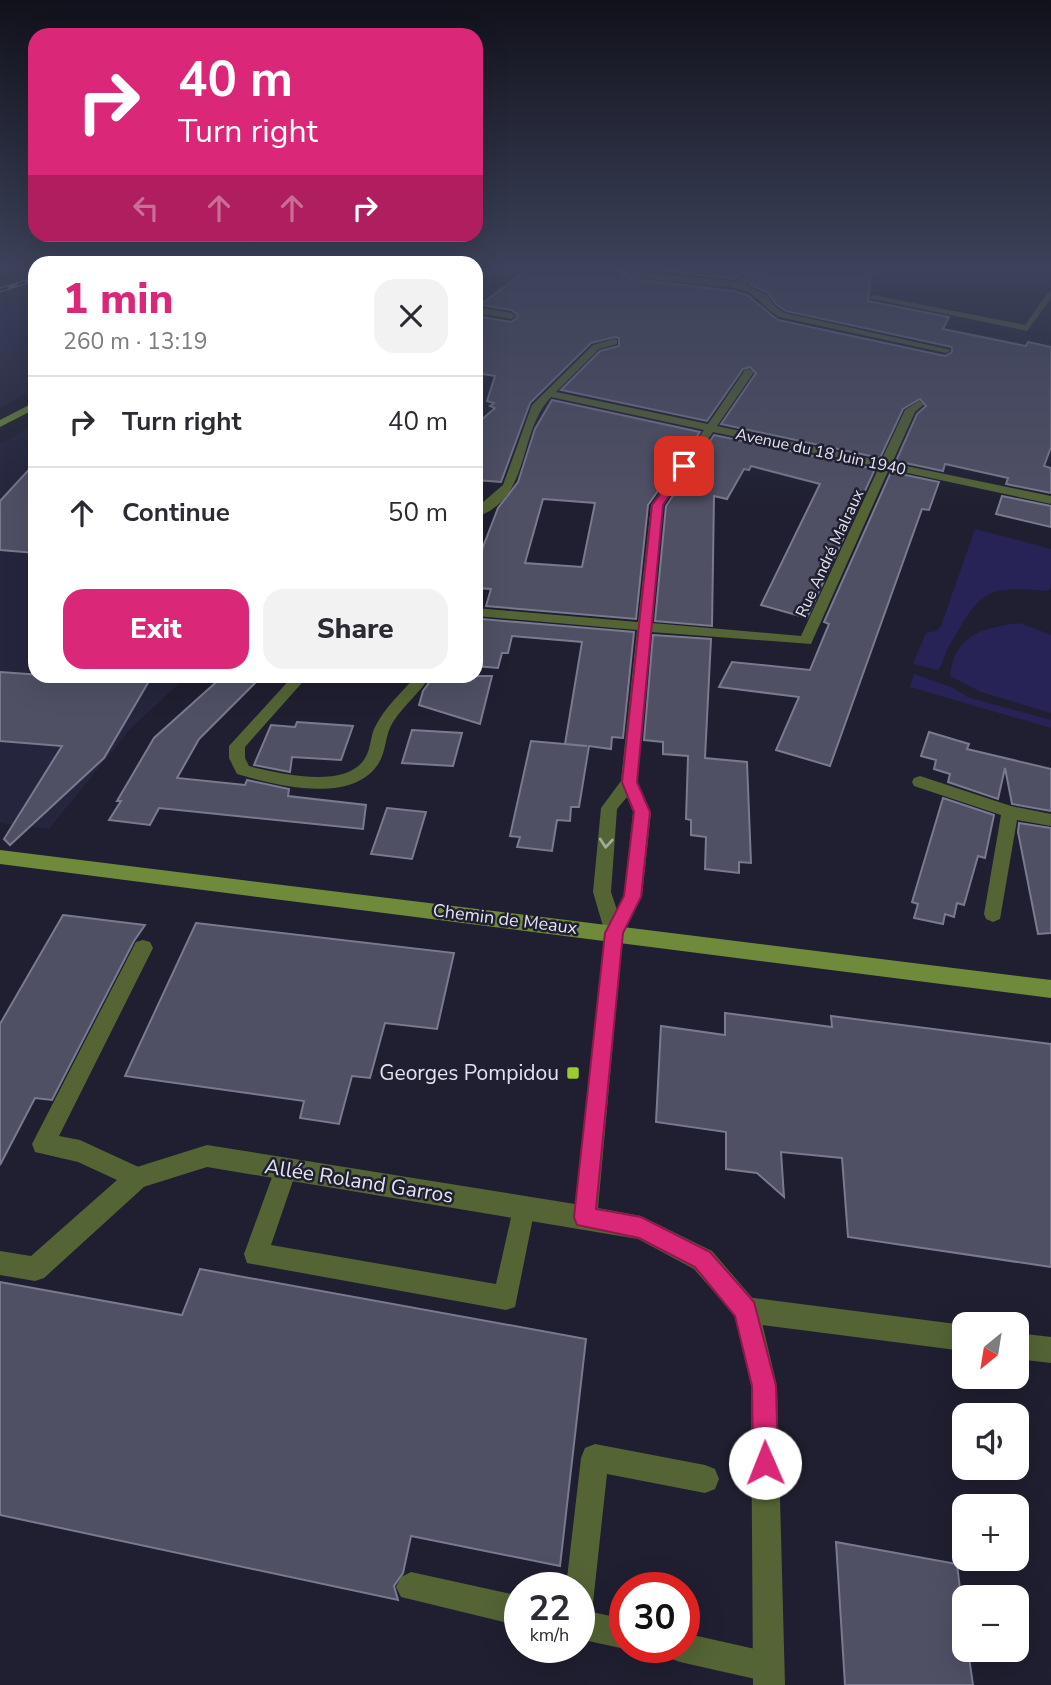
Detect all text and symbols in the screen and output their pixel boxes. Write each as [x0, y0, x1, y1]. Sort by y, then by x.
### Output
text: 40 m [178, 46, 293, 113]
icon: right [63, 56, 154, 147]
text: Turn right [178, 110, 318, 153]
icon: left [127, 189, 165, 227]
icon: ahead [200, 189, 238, 227]
icon: ahead [273, 189, 311, 227]
icon: right [346, 189, 384, 227]
text: 1 min [63, 271, 173, 328]
button: close [374, 279, 448, 353]
text: 260 m · 13:19 [63, 326, 208, 357]
icon: right [63, 403, 101, 441]
text: Turn right [122, 404, 241, 439]
text: 40 m [388, 404, 448, 439]
street label: Avenue du 18 Juin 1940 [734, 423, 908, 481]
pin [654, 436, 714, 496]
icon: arrive [665, 447, 703, 485]
street label: Rue André Malraux [791, 485, 870, 621]
icon: ahead [63, 494, 101, 532]
text: Continue [122, 495, 230, 530]
text: 50 m [388, 495, 448, 530]
button: Exit [63, 589, 249, 669]
button: Share [263, 589, 448, 669]
one-way arrow [599, 838, 614, 849]
street label: Chemin de Meaux [432, 898, 579, 940]
place label: Georges Pompidou [379, 1059, 559, 1087]
marker: Georges Pompidou [565, 1065, 581, 1081]
street label: Allée Roland Garros [263, 1152, 455, 1210]
north arrow [952, 1312, 1029, 1390]
map controls [952, 1312, 1029, 1662]
button: sound [952, 1403, 1029, 1480]
position arrow [728, 1426, 802, 1500]
button: + [952, 1494, 1029, 1571]
speed limit sign: 30 [609, 1572, 700, 1663]
text: 22 [528, 1585, 571, 1632]
button: − [952, 1585, 1029, 1662]
text: km/h [530, 1623, 569, 1647]

